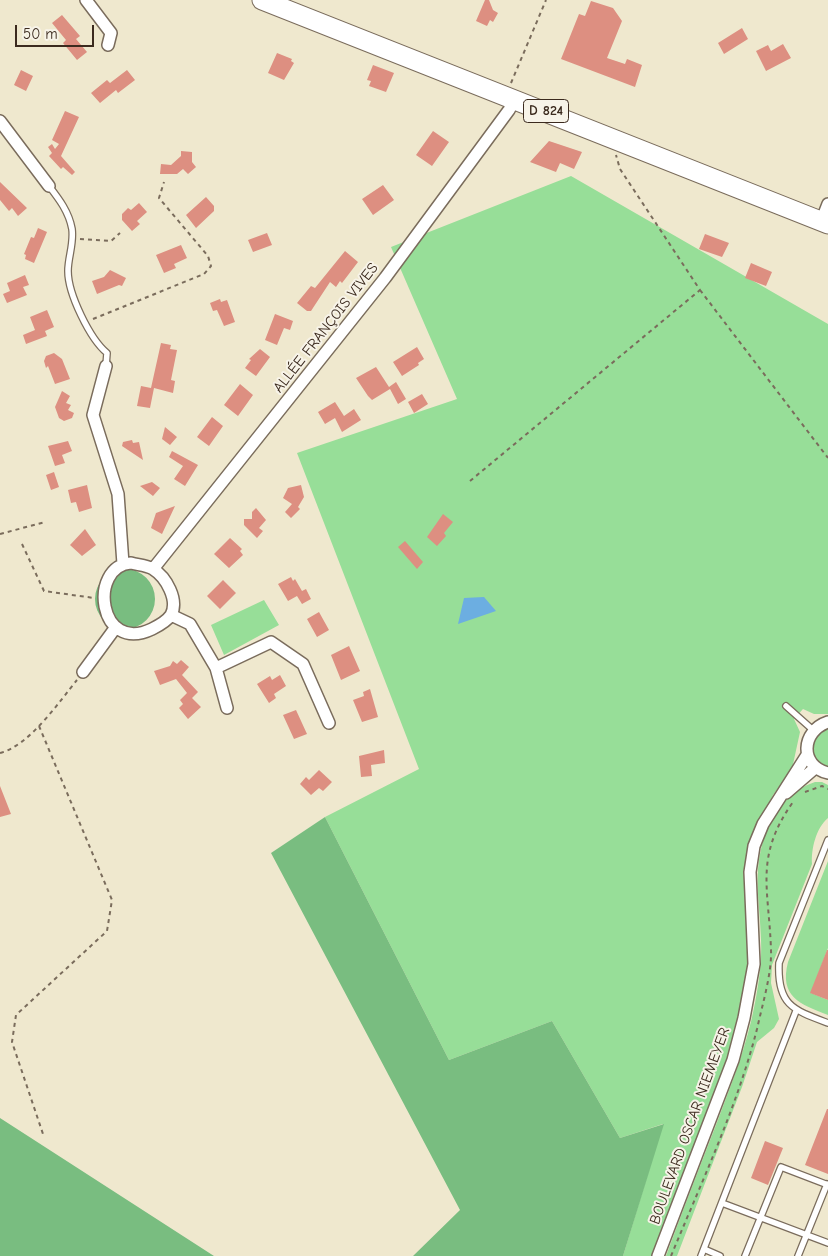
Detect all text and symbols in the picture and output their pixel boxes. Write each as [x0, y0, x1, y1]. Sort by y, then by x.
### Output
scale bar [18, 15, 96, 47]
text: 50 m [23, 25, 58, 43]
road number: D 824 [524, 100, 568, 122]
street label: ALLÉE FRANÇOIS VIVES [270, 259, 382, 397]
street label: BOULEVARD OSCAR NIEMEYER [646, 1025, 734, 1227]

